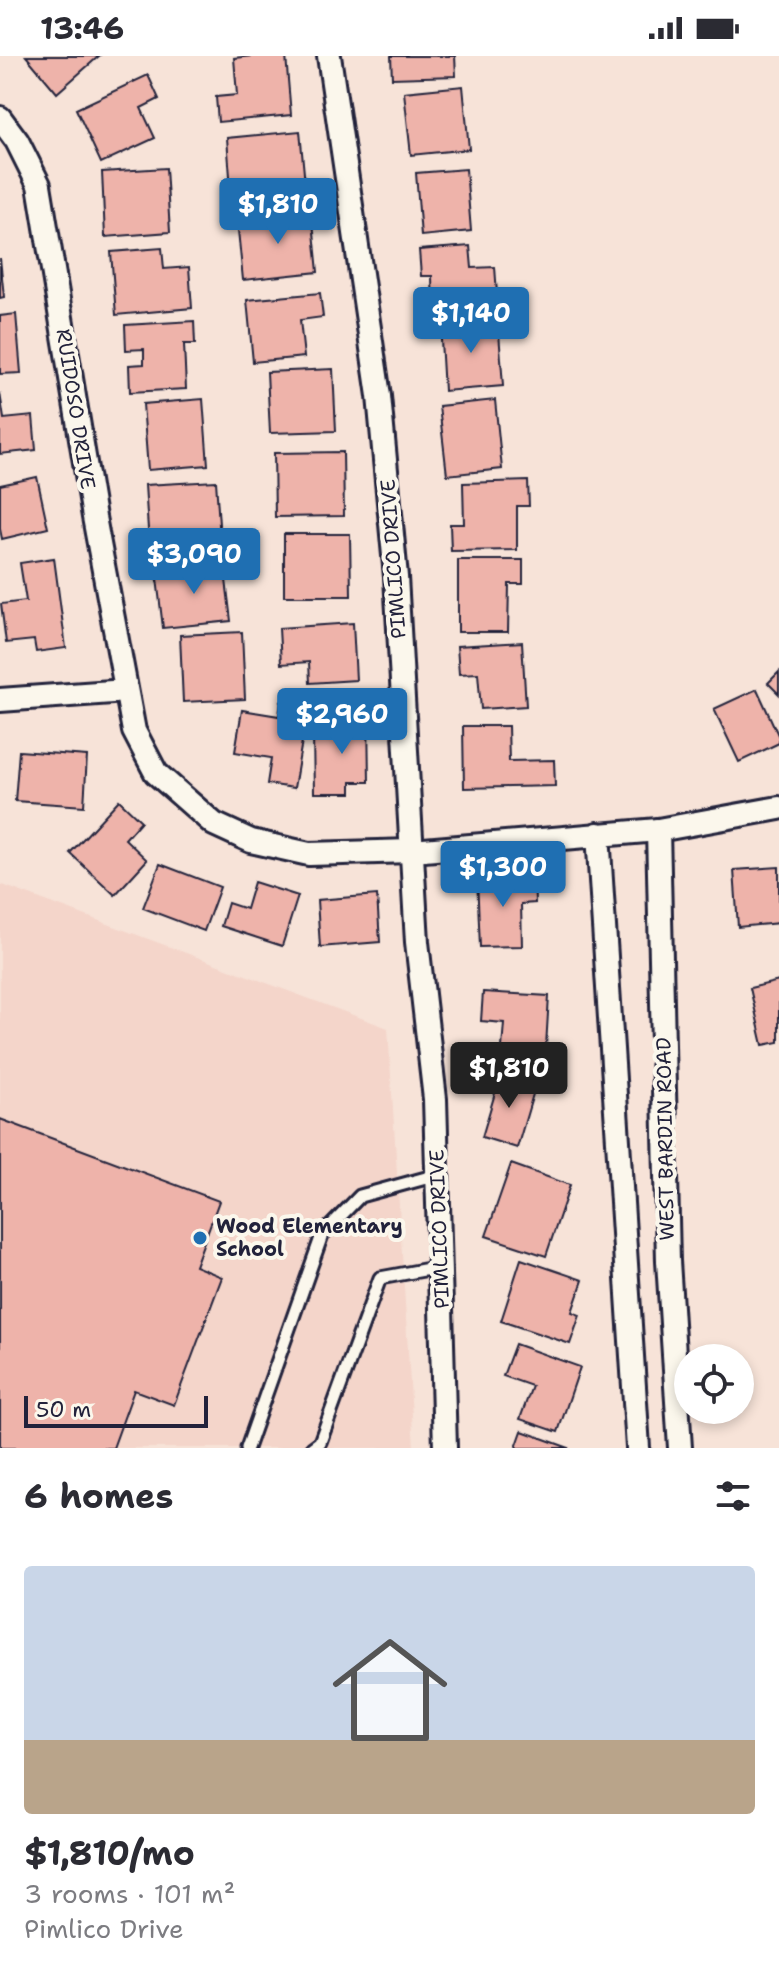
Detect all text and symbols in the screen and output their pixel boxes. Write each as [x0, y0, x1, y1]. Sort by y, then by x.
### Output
text: 13:46 [40, 8, 124, 49]
pin: $1,810 [213, 178, 343, 246]
text: $1,810 [237, 186, 319, 221]
pin: $1,140 [406, 287, 536, 355]
text: $1,140 [431, 295, 511, 330]
street label: RUIDOSO DRIVE [50, 327, 102, 491]
street label: PIMLICO DRIVE [374, 478, 412, 640]
pin: $3,090 [129, 528, 259, 596]
text: $3,090 [146, 536, 242, 571]
pin: $2,960 [277, 688, 407, 756]
text: $2,960 [295, 696, 389, 731]
pin: $1,300 [438, 841, 568, 909]
text: $1,300 [459, 849, 547, 884]
street label: WEST BARDIN ROAD [650, 1037, 680, 1241]
pin: $1,810 [444, 1042, 574, 1110]
text: $1,810 [468, 1050, 550, 1085]
street label: PIMLICO DRIVE [423, 1149, 455, 1309]
place label: Wood Elementary School [216, 1213, 403, 1262]
marker: Wood Elementary School [191, 1229, 209, 1247]
map controls [674, 1344, 754, 1424]
button: locate [674, 1344, 754, 1424]
scale bar [24, 1392, 208, 1428]
text: 50 m [36, 1395, 91, 1424]
text: 6 homes [24, 1473, 173, 1519]
icon: filters [711, 1474, 755, 1518]
icon: home [318, 1618, 462, 1762]
text: $1,810/mo [24, 1830, 195, 1876]
text: 3 rooms · 101 m² [24, 1876, 235, 1911]
text: Pimlico Drive [24, 1911, 184, 1946]

